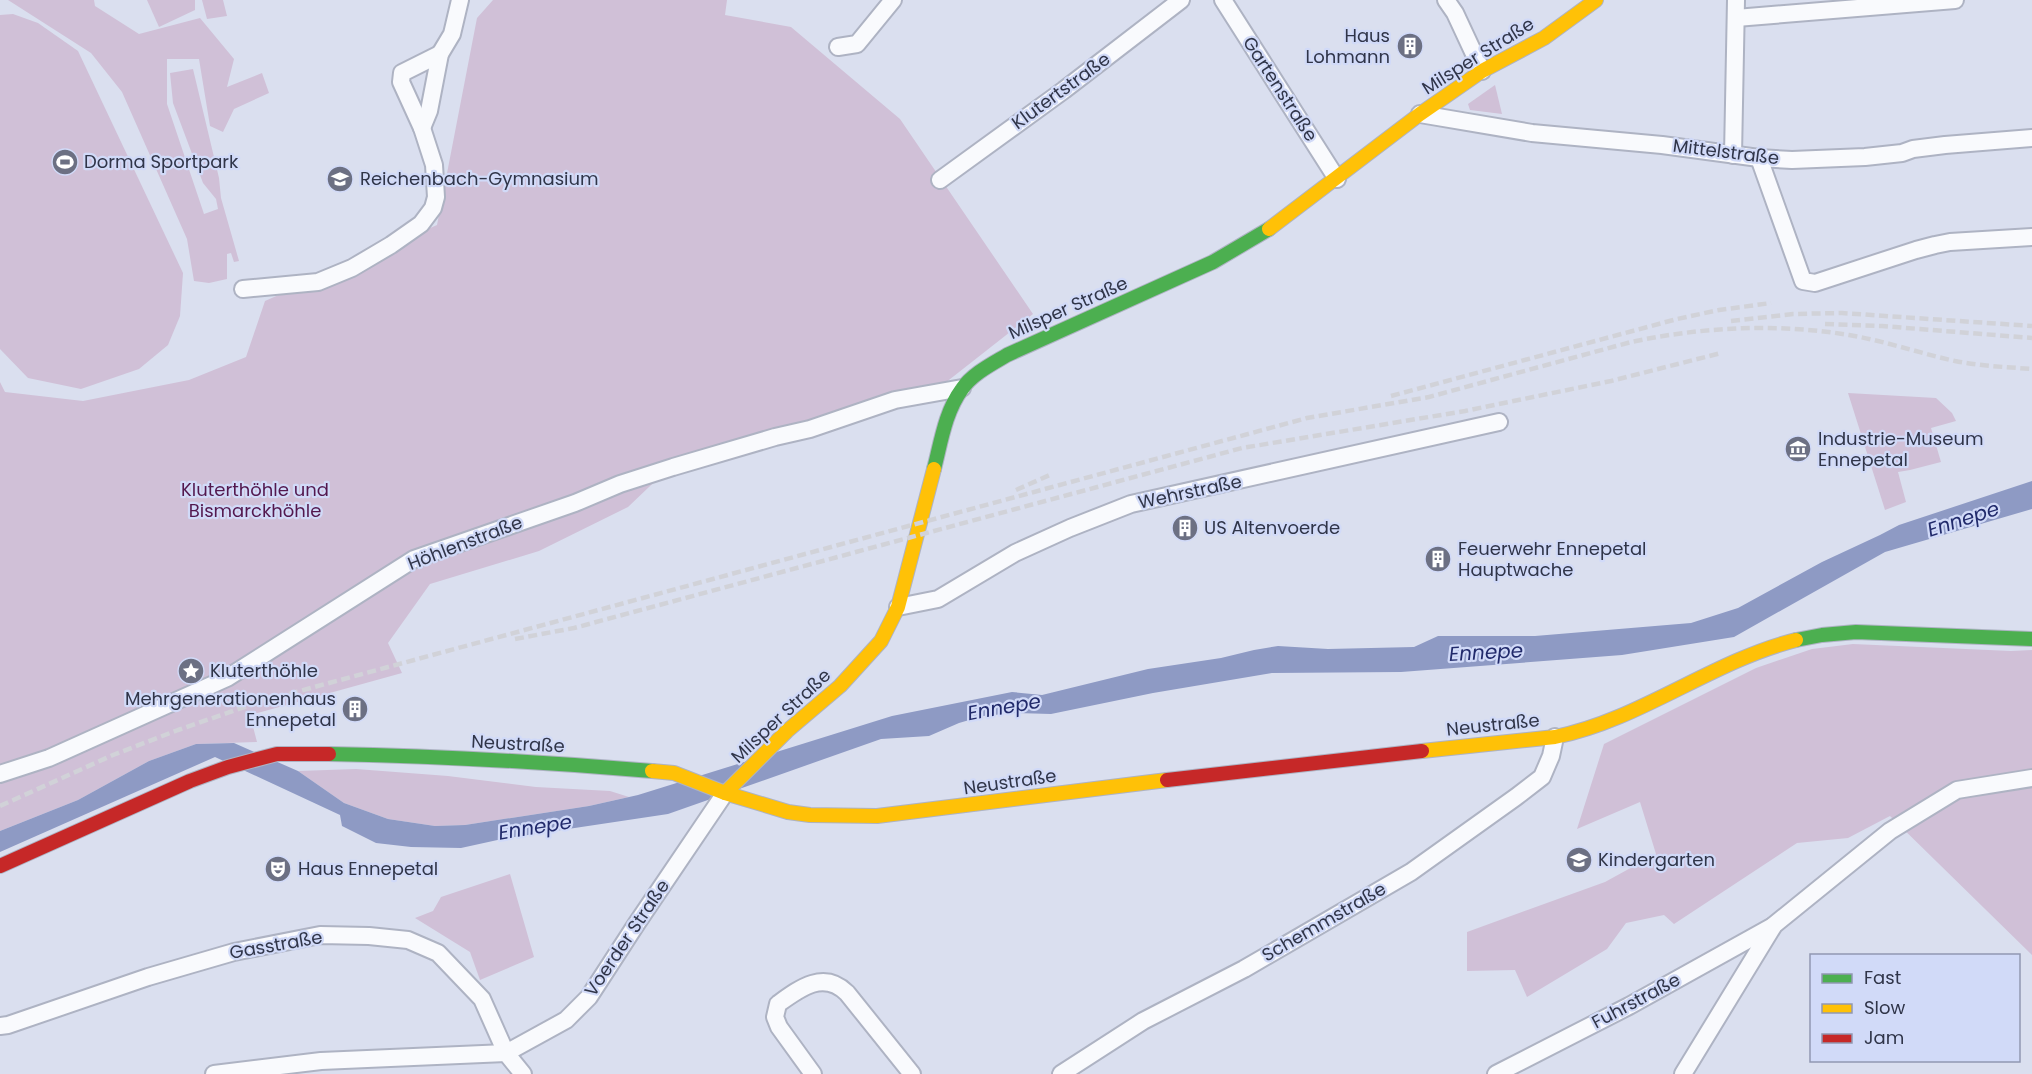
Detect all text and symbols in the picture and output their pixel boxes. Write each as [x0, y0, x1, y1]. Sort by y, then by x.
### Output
street label: Milsper Straße [1417, 11, 1539, 100]
place label: Haus Lohmann [1305, 23, 1390, 69]
street label: Gartenstraße [1237, 31, 1324, 146]
building icon: Haus Lohmann [1395, 31, 1425, 61]
street label: Klutertstraße [1006, 46, 1115, 135]
street label: Mittelstraße [1671, 133, 1781, 170]
sports icon: Dorma Sportpark [50, 147, 80, 177]
place label: Dorma Sportpark [84, 149, 239, 174]
school or university icon: Reichenbach-Gymnasium [325, 164, 355, 194]
place label: Reichenbach-Gymnasium [360, 166, 599, 191]
street label: Milsper Straße [1004, 270, 1131, 345]
place label: Industrie-Museum Ennepetal [1818, 426, 1983, 472]
museum icon: Industrie-Museum Ennepetal [1783, 434, 1813, 464]
street label: Wehrstraße [1136, 468, 1244, 515]
park label: Kluterthöhle und Bismarckhöhle [181, 477, 329, 523]
water label: Ennepe [1923, 494, 2003, 544]
street label: Höhlenstraße [404, 509, 526, 576]
building icon: US Altenvoerde [1170, 513, 1200, 543]
place label: US Altenvoerde [1204, 515, 1340, 540]
place label: Feuerwehr Ennepetal Hauptwache [1458, 536, 1647, 582]
building icon: Feuerwehr Ennepetal Hauptwache [1423, 544, 1453, 574]
water label: Ennepe [1448, 636, 1524, 668]
place icon: Kluterthöhle [176, 656, 206, 686]
place label: Kluterthöhle [210, 658, 318, 683]
street label: Milsper Straße [725, 663, 836, 768]
place label: Mehrgenerationenhaus Ennepetal [125, 686, 336, 732]
water label: Ennepe [965, 687, 1043, 727]
building icon: Mehrgenerationenhaus Ennepetal [340, 694, 370, 724]
street label: Neustraße [1445, 707, 1541, 742]
street label: Neustraße [471, 729, 565, 758]
street label: Neustraße [962, 763, 1058, 800]
water label: Ennepe [496, 807, 574, 847]
school or university icon: Kindergarten [1564, 845, 1594, 875]
place label: Kindergarten [1598, 847, 1715, 872]
theatre icon: Haus Ennepetal [263, 854, 293, 884]
place label: Haus Ennepetal [298, 856, 438, 881]
street label: Voerder Straße [578, 874, 675, 1001]
street label: Schemmstraße [1257, 876, 1390, 967]
street label: Gasstraße [228, 924, 324, 965]
legend [1810, 954, 2020, 1062]
text: Fast [1864, 965, 1901, 990]
street label: Fuhrstraße [1587, 967, 1684, 1034]
text: Slow [1864, 995, 1906, 1020]
text: Jam [1864, 1025, 1904, 1050]

